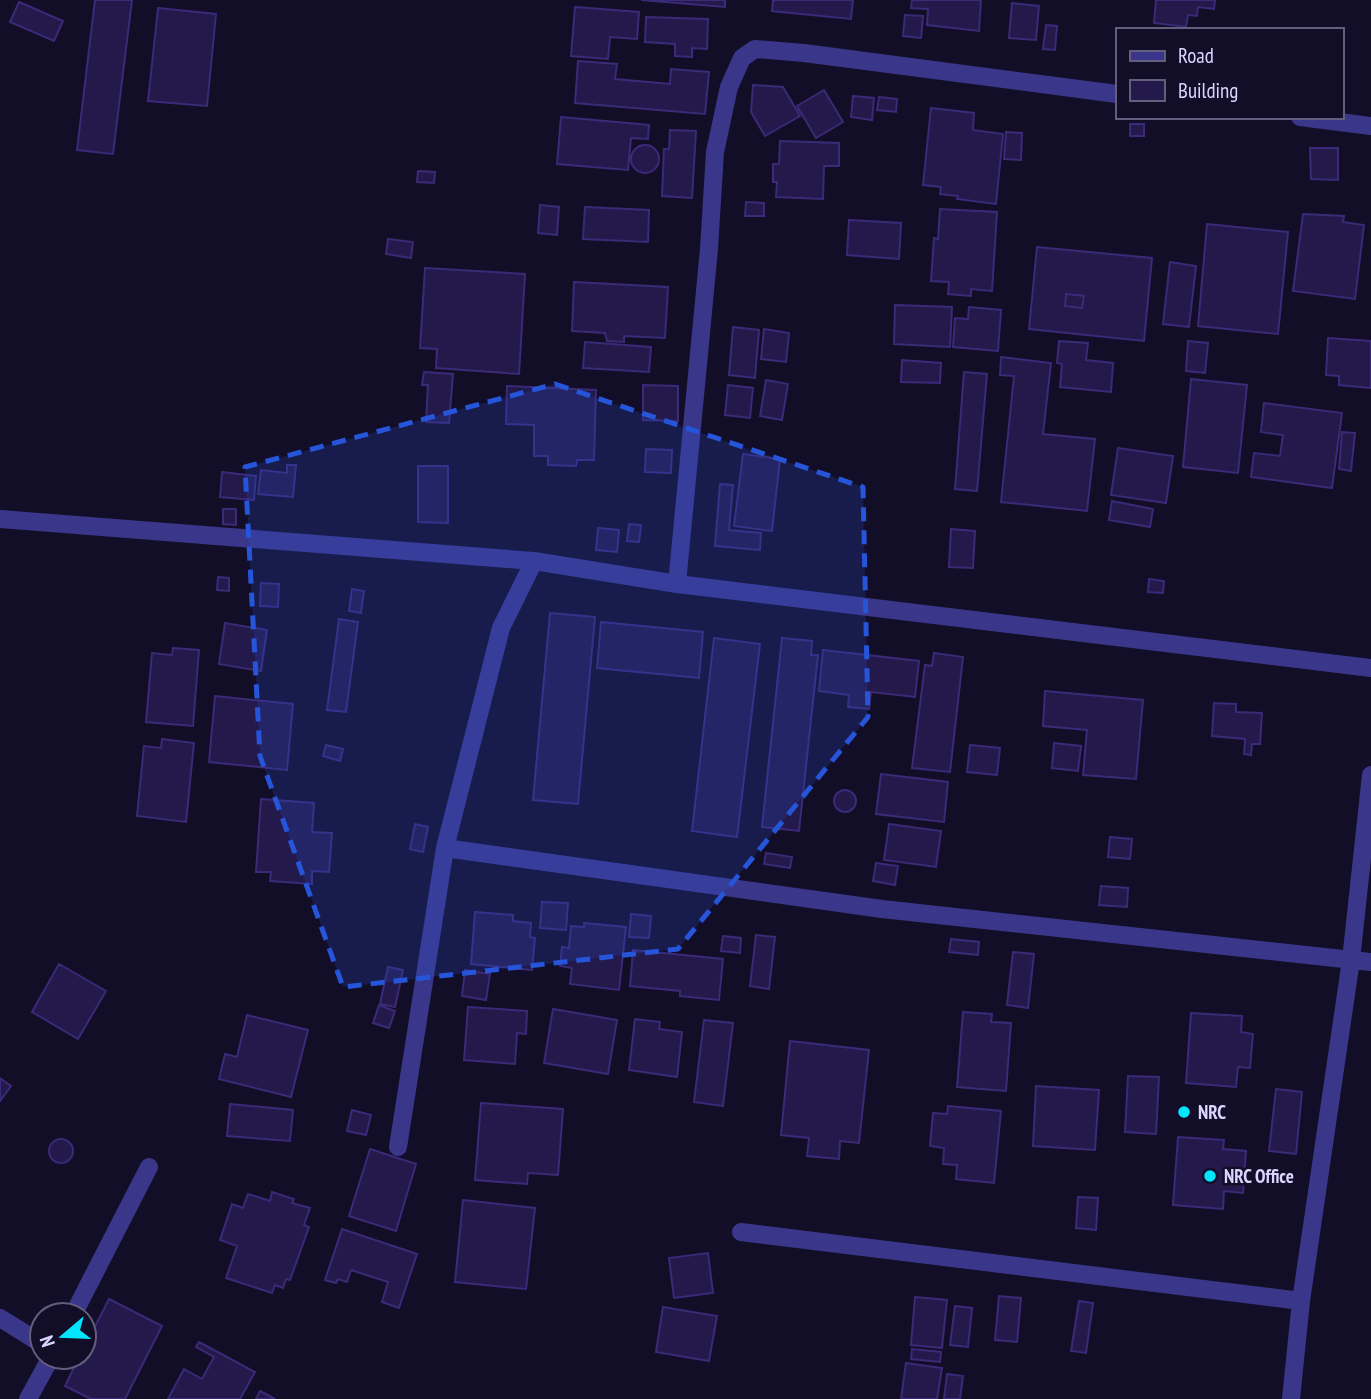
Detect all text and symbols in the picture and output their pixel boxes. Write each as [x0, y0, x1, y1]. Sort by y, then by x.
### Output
legend [1116, 28, 1343, 119]
text: Road [1178, 42, 1214, 69]
text: Building [1178, 77, 1238, 104]
place label: NRC [1198, 1100, 1226, 1124]
marker: NRC [1176, 1104, 1192, 1120]
place label: NRC Office [1224, 1164, 1294, 1188]
marker: NRC Office [1202, 1168, 1218, 1184]
north arrow [28, 1301, 98, 1371]
text: N [34, 1333, 60, 1350]

